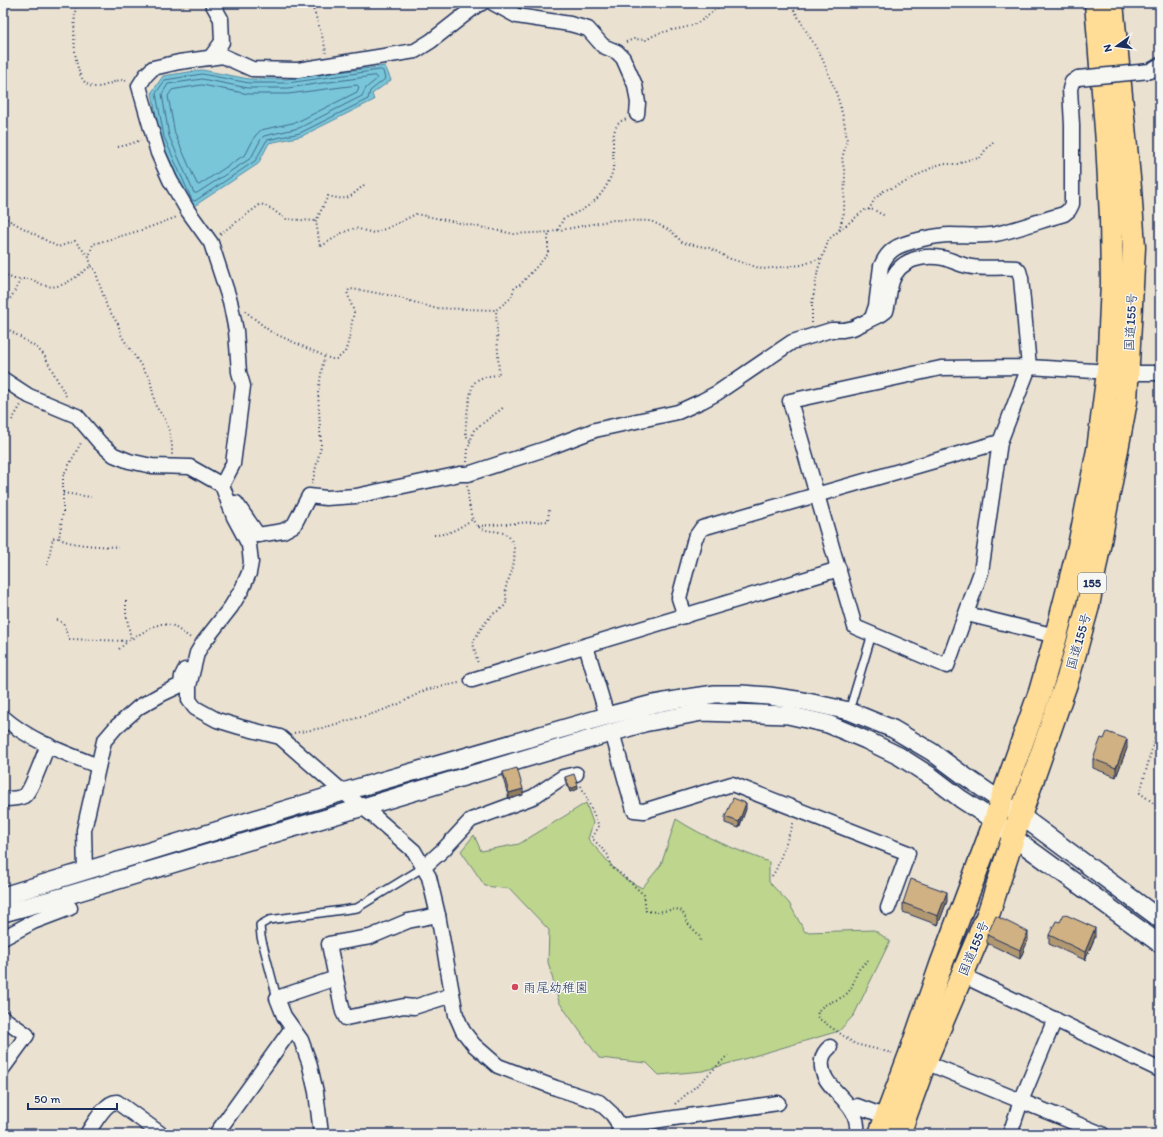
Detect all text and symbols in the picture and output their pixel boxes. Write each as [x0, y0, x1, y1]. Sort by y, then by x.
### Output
north arrow [1097, 26, 1137, 66]
text: N [1101, 43, 1115, 53]
street label: 国道155号 [1121, 292, 1140, 352]
road number: 155 [1078, 573, 1106, 593]
street label: 国道155号 [1063, 611, 1094, 671]
street label: 国道155号 [955, 918, 992, 978]
place label: 雨尾幼稚園 [523, 980, 588, 995]
marker: 雨尾幼稚園 [510, 982, 520, 992]
scale bar [28, 1085, 117, 1111]
text: 50 m [34, 1092, 60, 1106]

